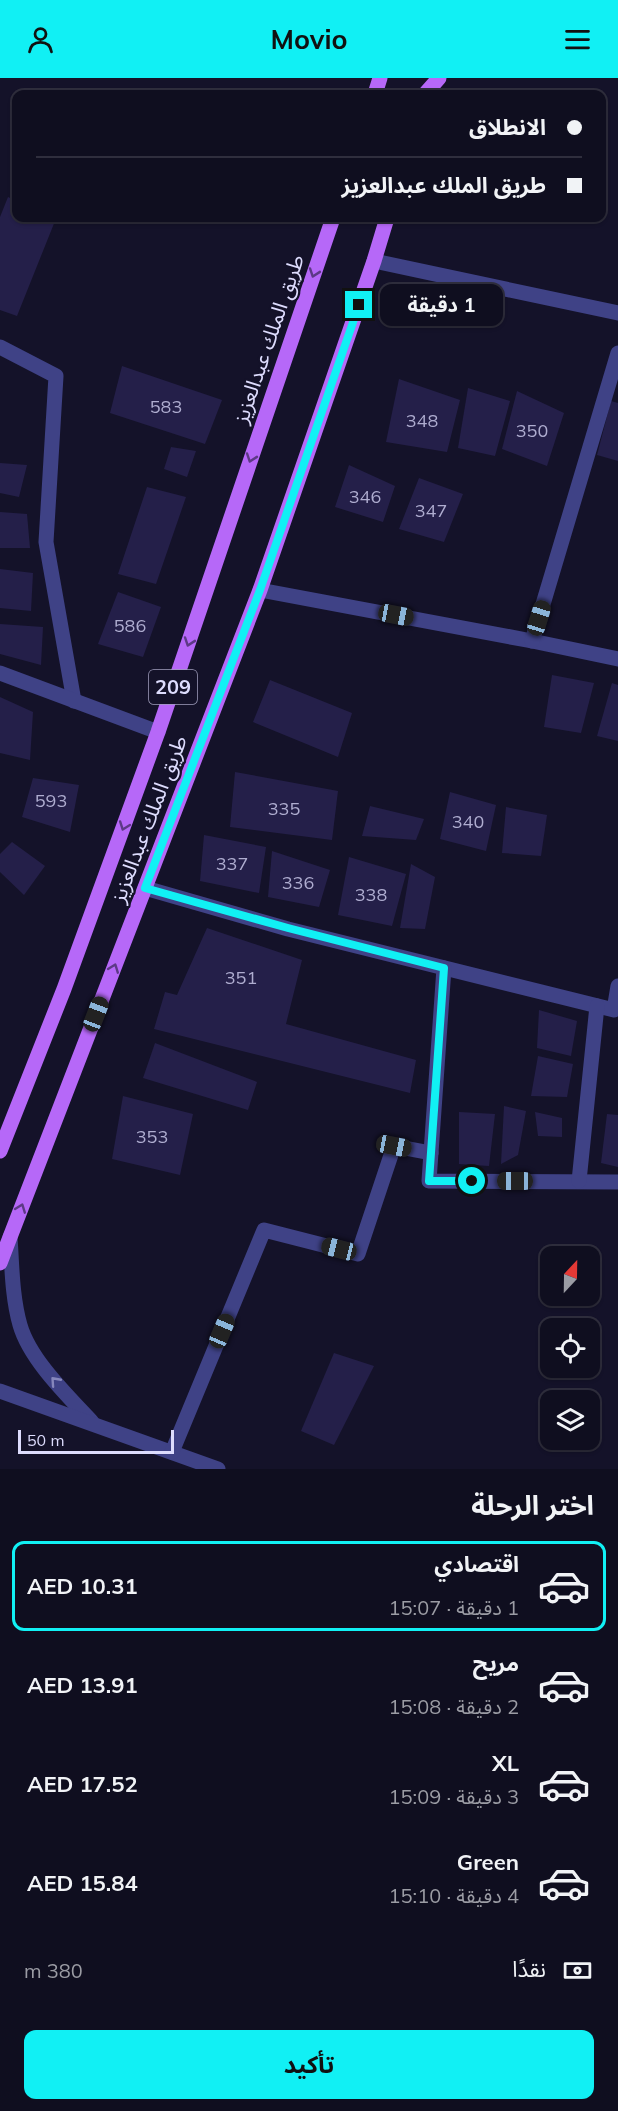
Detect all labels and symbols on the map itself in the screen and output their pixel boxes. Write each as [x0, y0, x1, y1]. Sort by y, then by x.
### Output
street label: طريق الملك عبدالعزيز [227, 251, 310, 428]
one-way arrow [309, 267, 321, 278]
callout: 1 دقيقة [380, 284, 503, 326]
route end [345, 291, 372, 318]
house number: 583 [150, 395, 182, 418]
house number: 348 [406, 409, 438, 432]
house number: 350 [516, 419, 548, 442]
one-way arrow [246, 452, 259, 462]
house number: 346 [349, 485, 381, 508]
house number: 347 [415, 499, 447, 522]
car [525, 598, 553, 638]
car [377, 603, 415, 627]
house number: 586 [114, 614, 146, 637]
one-way arrow [183, 636, 196, 647]
road number: 209 [149, 670, 197, 704]
street label: طريق الملك عبدالعزيز [104, 731, 193, 907]
house number: 593 [35, 789, 67, 812]
house number: 335 [268, 797, 300, 820]
house number: 340 [452, 810, 484, 833]
one-way arrow [118, 820, 131, 831]
house number: 337 [216, 852, 248, 875]
house number: 336 [282, 871, 314, 894]
house number: 338 [355, 883, 387, 906]
one-way arrow [107, 963, 119, 974]
house number: 351 [225, 966, 257, 989]
car [81, 994, 111, 1034]
house number: 353 [136, 1125, 168, 1148]
car [375, 1134, 413, 1158]
route start [458, 1167, 485, 1194]
car [497, 1172, 533, 1190]
one-way arrow [14, 1204, 26, 1215]
car [319, 1236, 359, 1262]
north arrow [540, 1246, 600, 1306]
car [207, 1311, 237, 1351]
one-way arrow [51, 1377, 62, 1388]
scale bar [18, 1427, 174, 1454]

